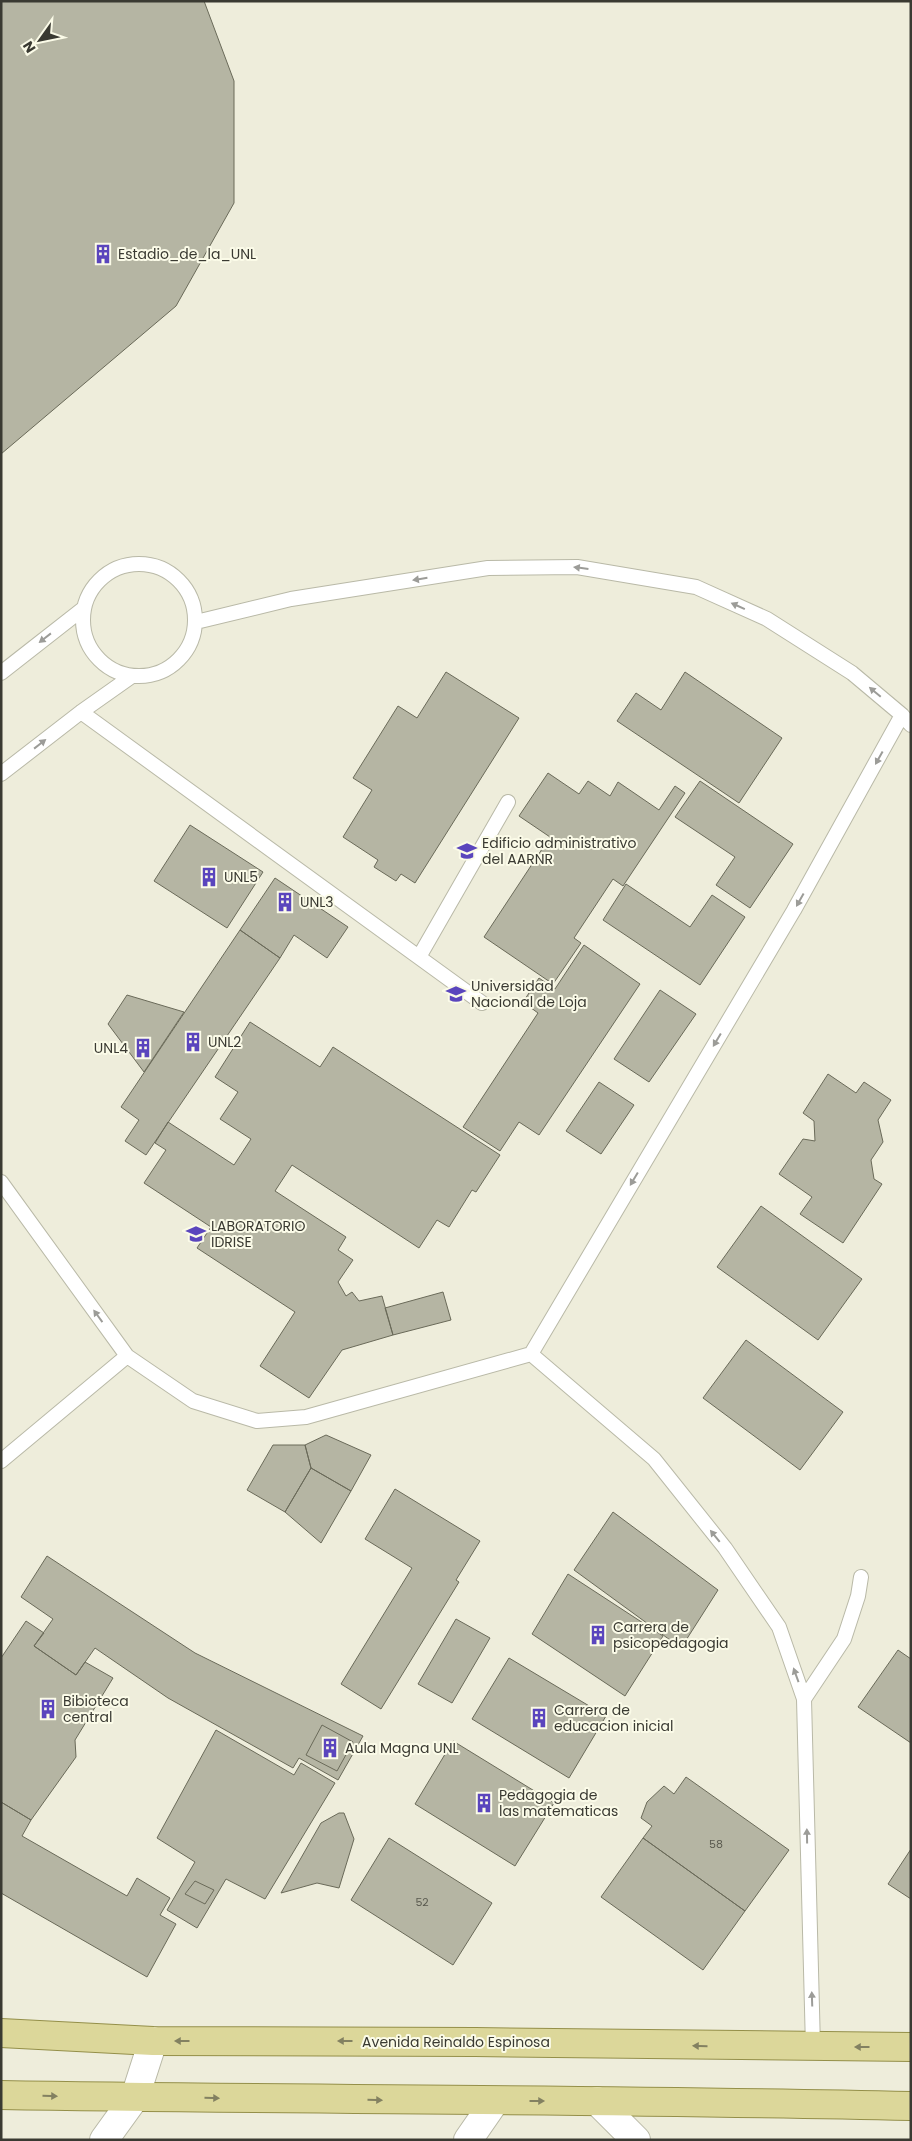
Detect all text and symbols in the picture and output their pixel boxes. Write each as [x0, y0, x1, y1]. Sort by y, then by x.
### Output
north arrow [15, 15, 65, 65]
text: N [18, 37, 40, 57]
building icon: Estadio_de_la_UNL [92, 243, 114, 265]
place label: Estadio_de_la_UNL [118, 244, 256, 264]
one-way arrow [573, 564, 589, 572]
one-way arrow [411, 575, 427, 583]
one-way arrow [731, 602, 745, 610]
one-way arrow [39, 633, 52, 644]
one-way arrow [869, 687, 882, 698]
one-way arrow [33, 739, 46, 749]
one-way arrow [875, 750, 883, 765]
place label: Edificio administrativo del AARNR [482, 833, 636, 869]
school or university icon: Edificio administrativo del AARNR [456, 840, 478, 862]
building icon: UNL5 [198, 866, 220, 888]
place label: UNL5 [224, 867, 258, 887]
building icon: UNL3 [274, 891, 296, 913]
place label: UNL3 [300, 892, 334, 912]
one-way arrow [796, 892, 804, 907]
place label: Universidad Nacional de Loja [471, 976, 587, 1012]
school or university icon: Universidad Nacional de Loja [445, 983, 467, 1005]
building icon: UNL2 [182, 1031, 204, 1053]
place label: UNL2 [208, 1032, 241, 1052]
one-way arrow [713, 1033, 722, 1046]
building icon: UNL4 [132, 1037, 154, 1059]
place label: UNL4 [94, 1038, 128, 1058]
one-way arrow [630, 1173, 639, 1186]
place label: LABORATORIO IDRISE [211, 1216, 306, 1252]
school or university icon: LABORATORIO IDRISE [185, 1223, 207, 1245]
one-way arrow [93, 1310, 104, 1323]
one-way arrow [710, 1529, 721, 1542]
place label: Carrera de psicopedagogia [613, 1617, 729, 1653]
building icon: Carrera de psicopedagogia [587, 1624, 609, 1646]
one-way arrow [792, 1668, 799, 1683]
place label: Bibioteca central [63, 1691, 129, 1727]
building icon: Bibioteca central [37, 1698, 59, 1720]
place label: Carrera de educacion inicial [554, 1700, 673, 1736]
building icon: Carrera de educacion inicial [528, 1707, 550, 1729]
building icon: Aula Magna UNL [319, 1737, 341, 1759]
place label: Aula Magna UNL [345, 1738, 459, 1758]
place label: Pedagogia de las matematicas [499, 1785, 618, 1821]
building icon: Pedagogia de las matematicas [473, 1792, 495, 1814]
one-way arrow [803, 1828, 811, 1844]
house number: 58 [709, 1836, 723, 1852]
house number: 52 [415, 1894, 429, 1910]
one-way arrow [807, 1990, 815, 2006]
street label: Avenida Reinaldo Espinosa [362, 2032, 550, 2052]
one-way arrow [174, 2037, 190, 2045]
one-way arrow [336, 2037, 352, 2045]
one-way arrow [691, 2041, 707, 2049]
one-way arrow [854, 2043, 870, 2051]
one-way arrow [42, 2092, 58, 2100]
one-way arrow [205, 2094, 221, 2102]
one-way arrow [367, 2096, 383, 2104]
one-way arrow [530, 2097, 546, 2105]

